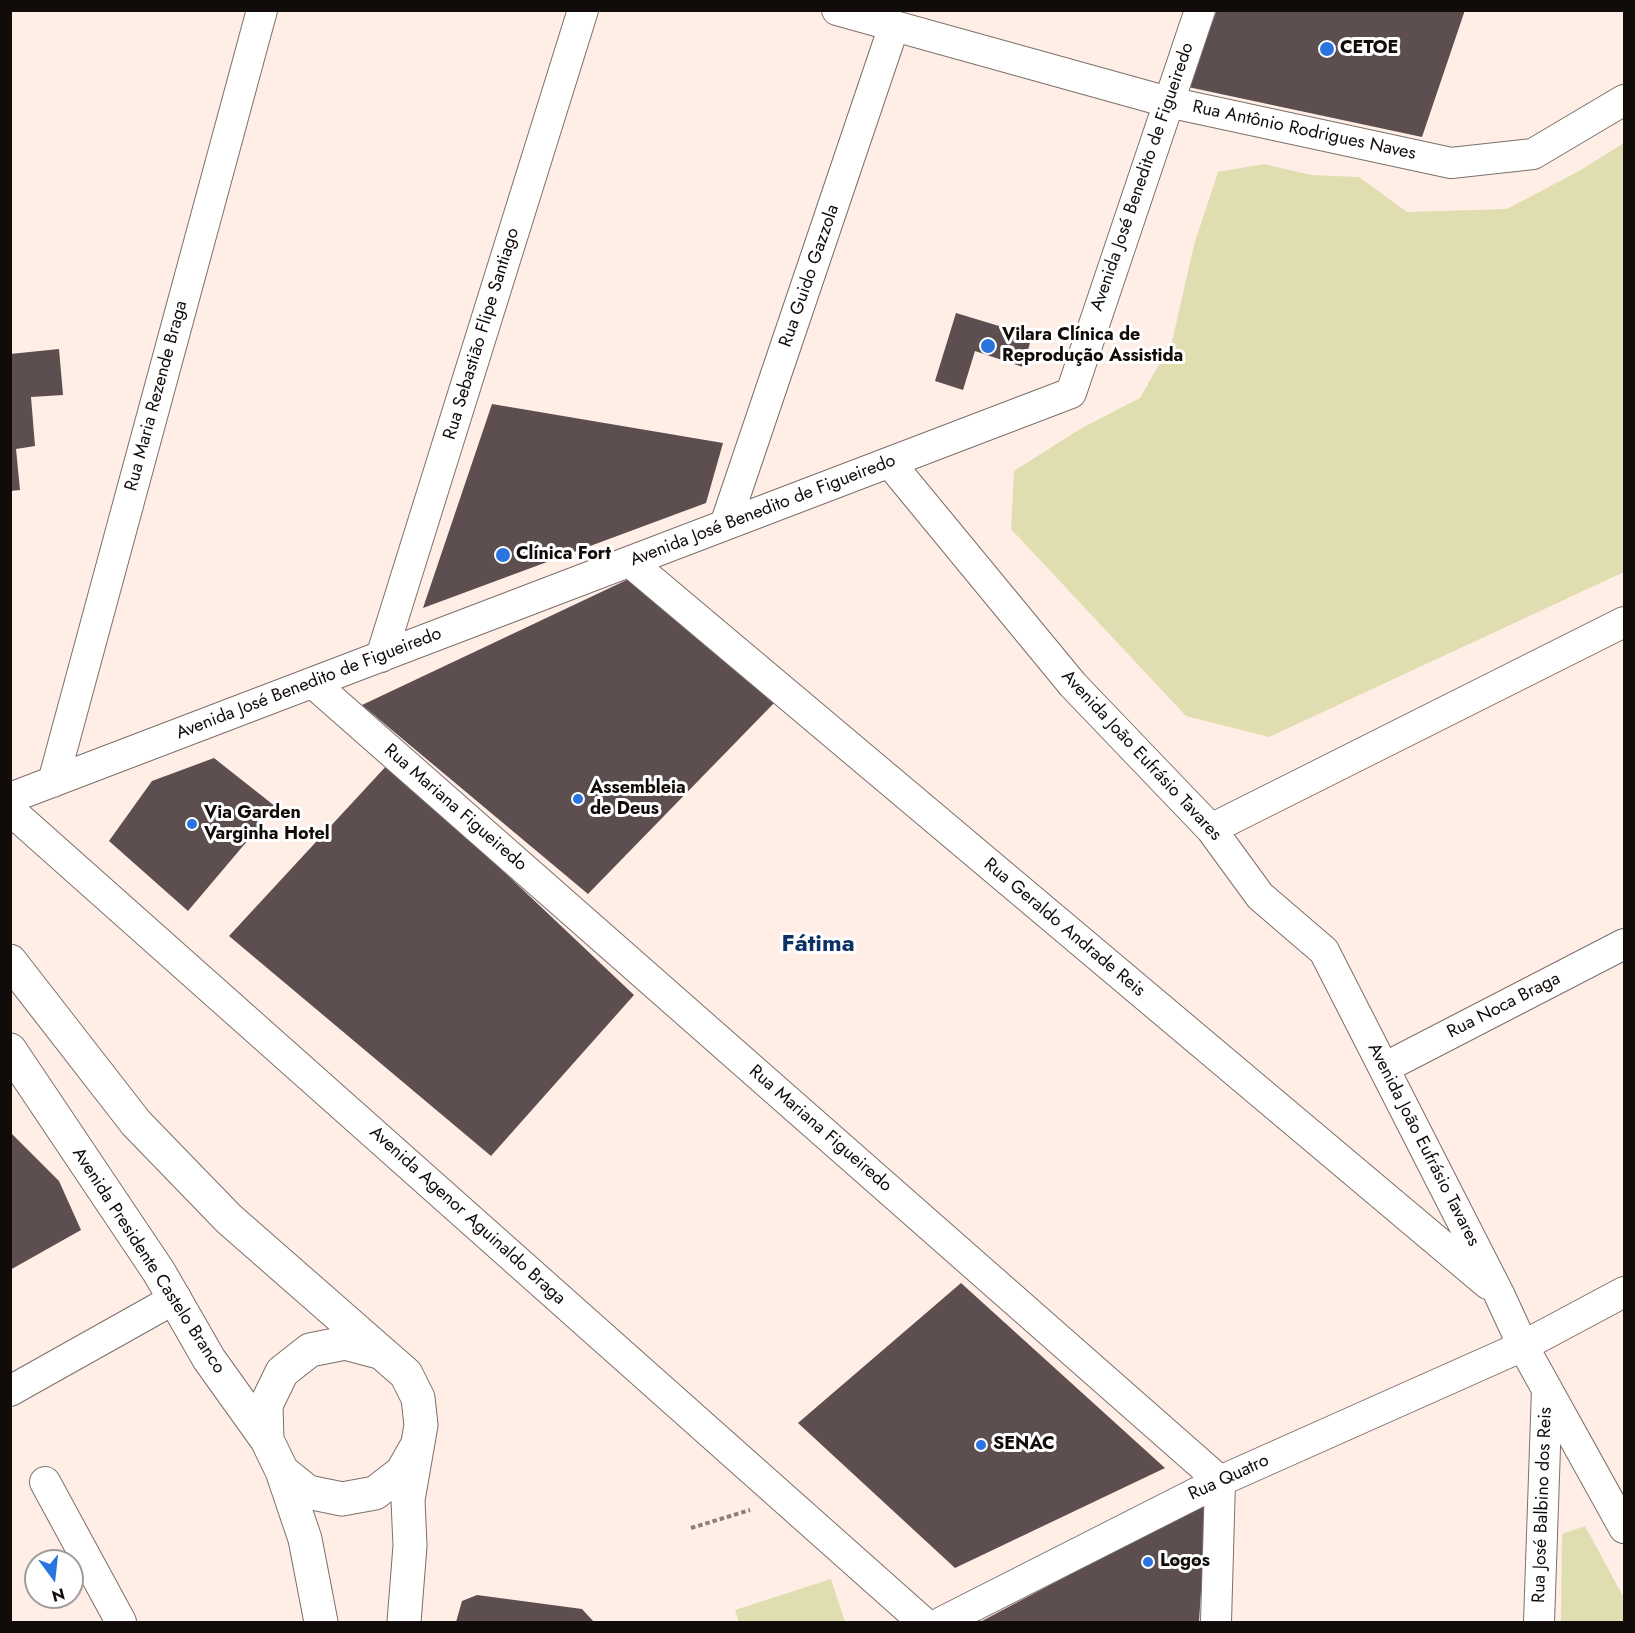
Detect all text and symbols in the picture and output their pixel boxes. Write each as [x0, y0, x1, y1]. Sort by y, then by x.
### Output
place label: CETOE [1340, 38, 1398, 60]
street label: Avenida José Benedito de Figueiredo [1087, 40, 1199, 314]
marker: CETOE [1318, 40, 1336, 58]
street label: Rua Antônio Rodrigues Naves [1190, 97, 1418, 165]
street label: Rua Guido Gazzola [775, 202, 845, 350]
street label: Rua Sebastião Flipe Santiago [439, 225, 525, 443]
street label: Rua Maria Rezende Braga [121, 298, 193, 494]
place label: Vilara Clínica de Reprodução Assistida [1002, 325, 1183, 368]
marker: Vilara Clínica de Reprodução Assistida [979, 337, 997, 355]
street label: Avenida José Benedito de Figueiredo [627, 450, 899, 572]
place label: Clínica Fort [516, 544, 611, 566]
marker: Clínica Fort [494, 546, 512, 564]
street label: Avenida José Benedito de Figueiredo [173, 623, 445, 745]
street label: Avenida João Eufrásio Tavares [1056, 666, 1226, 846]
street label: Rua Mariana Figueiredo [379, 740, 531, 876]
place label: Assembleia de Deus [590, 778, 686, 820]
marker: Assembleia de Deus [571, 792, 585, 806]
place label: Via Garden Varginha Hotel [204, 803, 330, 846]
marker: Via Garden Varginha Hotel [185, 817, 199, 831]
street label: Rua Geraldo Andrade Reis [979, 854, 1149, 1002]
district label: Fátima [781, 931, 855, 959]
street label: Rua Noca Braga [1444, 968, 1564, 1044]
street label: Avenida João Eufrásio Tavares [1362, 1040, 1484, 1250]
street label: Rua Mariana Figueiredo [744, 1061, 896, 1197]
street label: Avenida Agenor Aguinaldo Braga [364, 1122, 570, 1310]
street label: Avenida Presidente Castelo Branco [67, 1144, 229, 1378]
street label: Rua José Balbino dos Reis [1529, 1407, 1557, 1603]
place label: SENAC [993, 1434, 1055, 1456]
marker: SENAC [974, 1438, 988, 1452]
street label: Rua Quatro [1185, 1450, 1273, 1506]
north arrow [24, 1549, 84, 1609]
place label: Logos [1160, 1551, 1210, 1573]
marker: Logos [1141, 1555, 1155, 1569]
text: N [49, 1582, 67, 1608]

